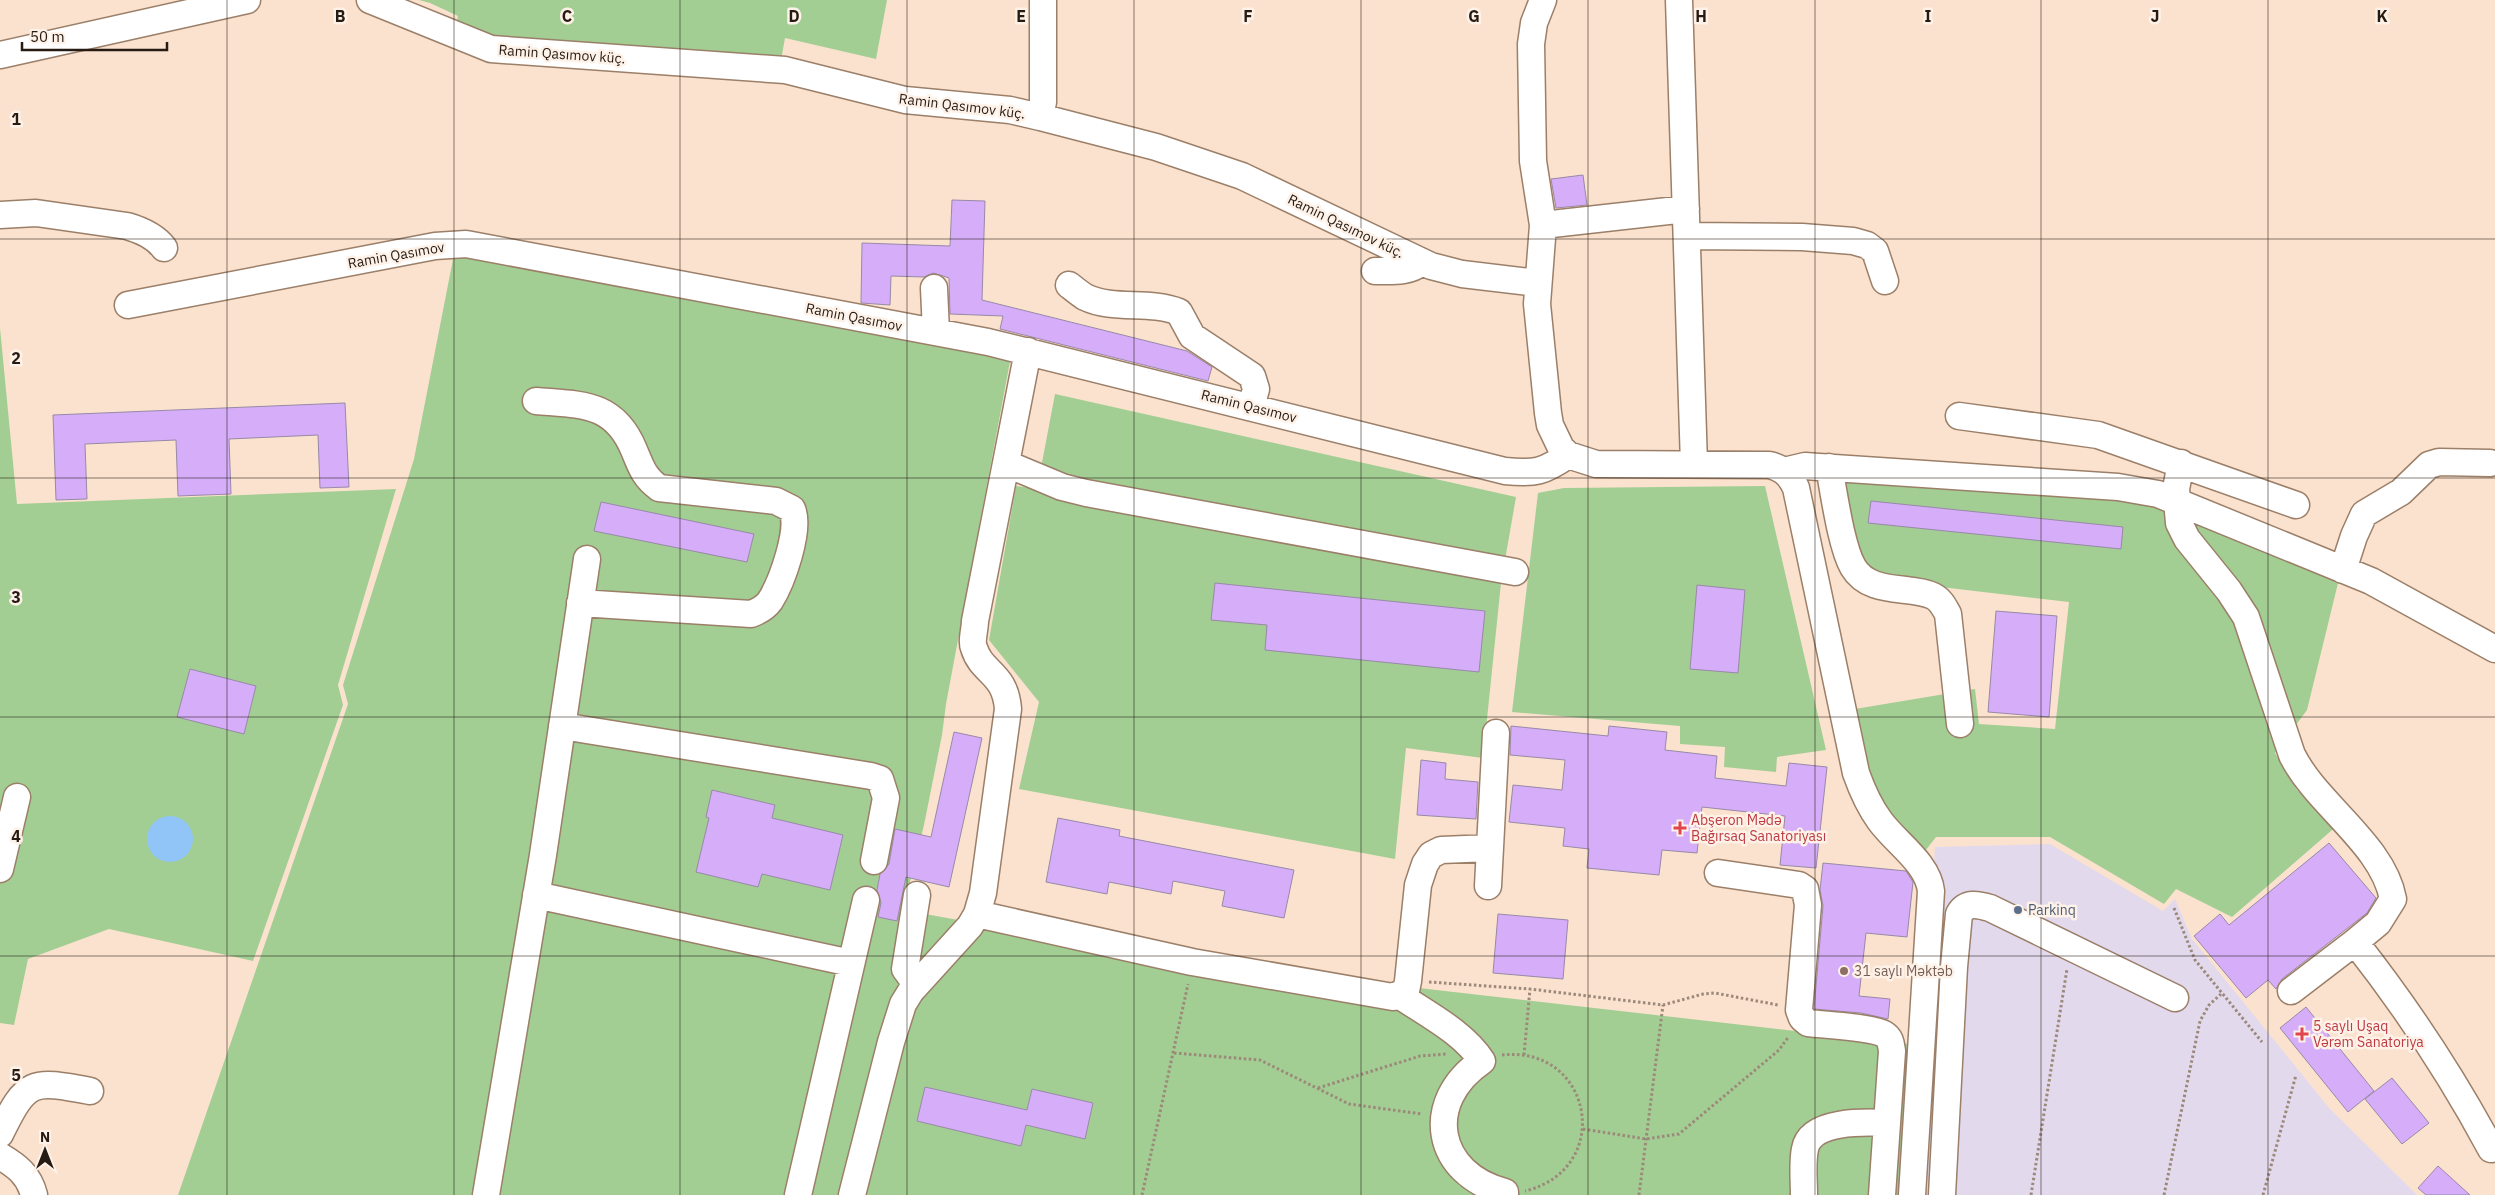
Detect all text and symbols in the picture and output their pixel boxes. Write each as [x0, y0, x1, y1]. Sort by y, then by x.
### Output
text: B [335, 6, 346, 26]
text: C [562, 6, 572, 26]
text: D [788, 6, 800, 26]
text: E [1016, 6, 1026, 26]
text: F [1243, 6, 1253, 26]
text: G [1468, 6, 1480, 26]
text: H [1695, 6, 1707, 26]
text: I [1925, 6, 1932, 26]
text: J [2151, 6, 2159, 26]
text: K [2376, 6, 2388, 26]
scale bar [22, 20, 168, 52]
text: 50 m [30, 27, 65, 46]
street label: Ramin Qasımov küç. [498, 41, 626, 67]
street label: Ramin Qasımov küç. [898, 89, 1026, 123]
text: 1 [11, 109, 21, 129]
street label: Ramin Qasımov küç. [1285, 190, 1407, 262]
street label: Ramin Qasımov [346, 238, 446, 272]
street label: Ramin Qasımov [804, 299, 904, 335]
text: 2 [11, 348, 21, 368]
street label: Ramin Qasımov [1199, 385, 1299, 427]
text: 3 [11, 587, 21, 607]
place label: Abşeron Mədə Bağırsaq Sanatoriyası [1691, 811, 1826, 845]
marker: Abşeron Mədə Bağırsaq Sanatoriyası [1673, 821, 1687, 835]
text: 4 [11, 826, 21, 846]
place label: Parkinq [2028, 901, 2076, 919]
marker: Parkinq [2012, 904, 2024, 916]
place label: 31 saylı Məktəb [1854, 962, 1953, 980]
marker: 31 saylı Məktəb [1838, 965, 1850, 977]
place label: 5 saylı Uşaq Vərəm Sanatoriya [2313, 1017, 2424, 1051]
marker: 5 saylı Uşaq Vərəm Sanatoriya [2295, 1027, 2309, 1041]
text: 5 [11, 1065, 21, 1085]
north arrow [20, 1125, 70, 1175]
text: N [40, 1128, 50, 1146]

